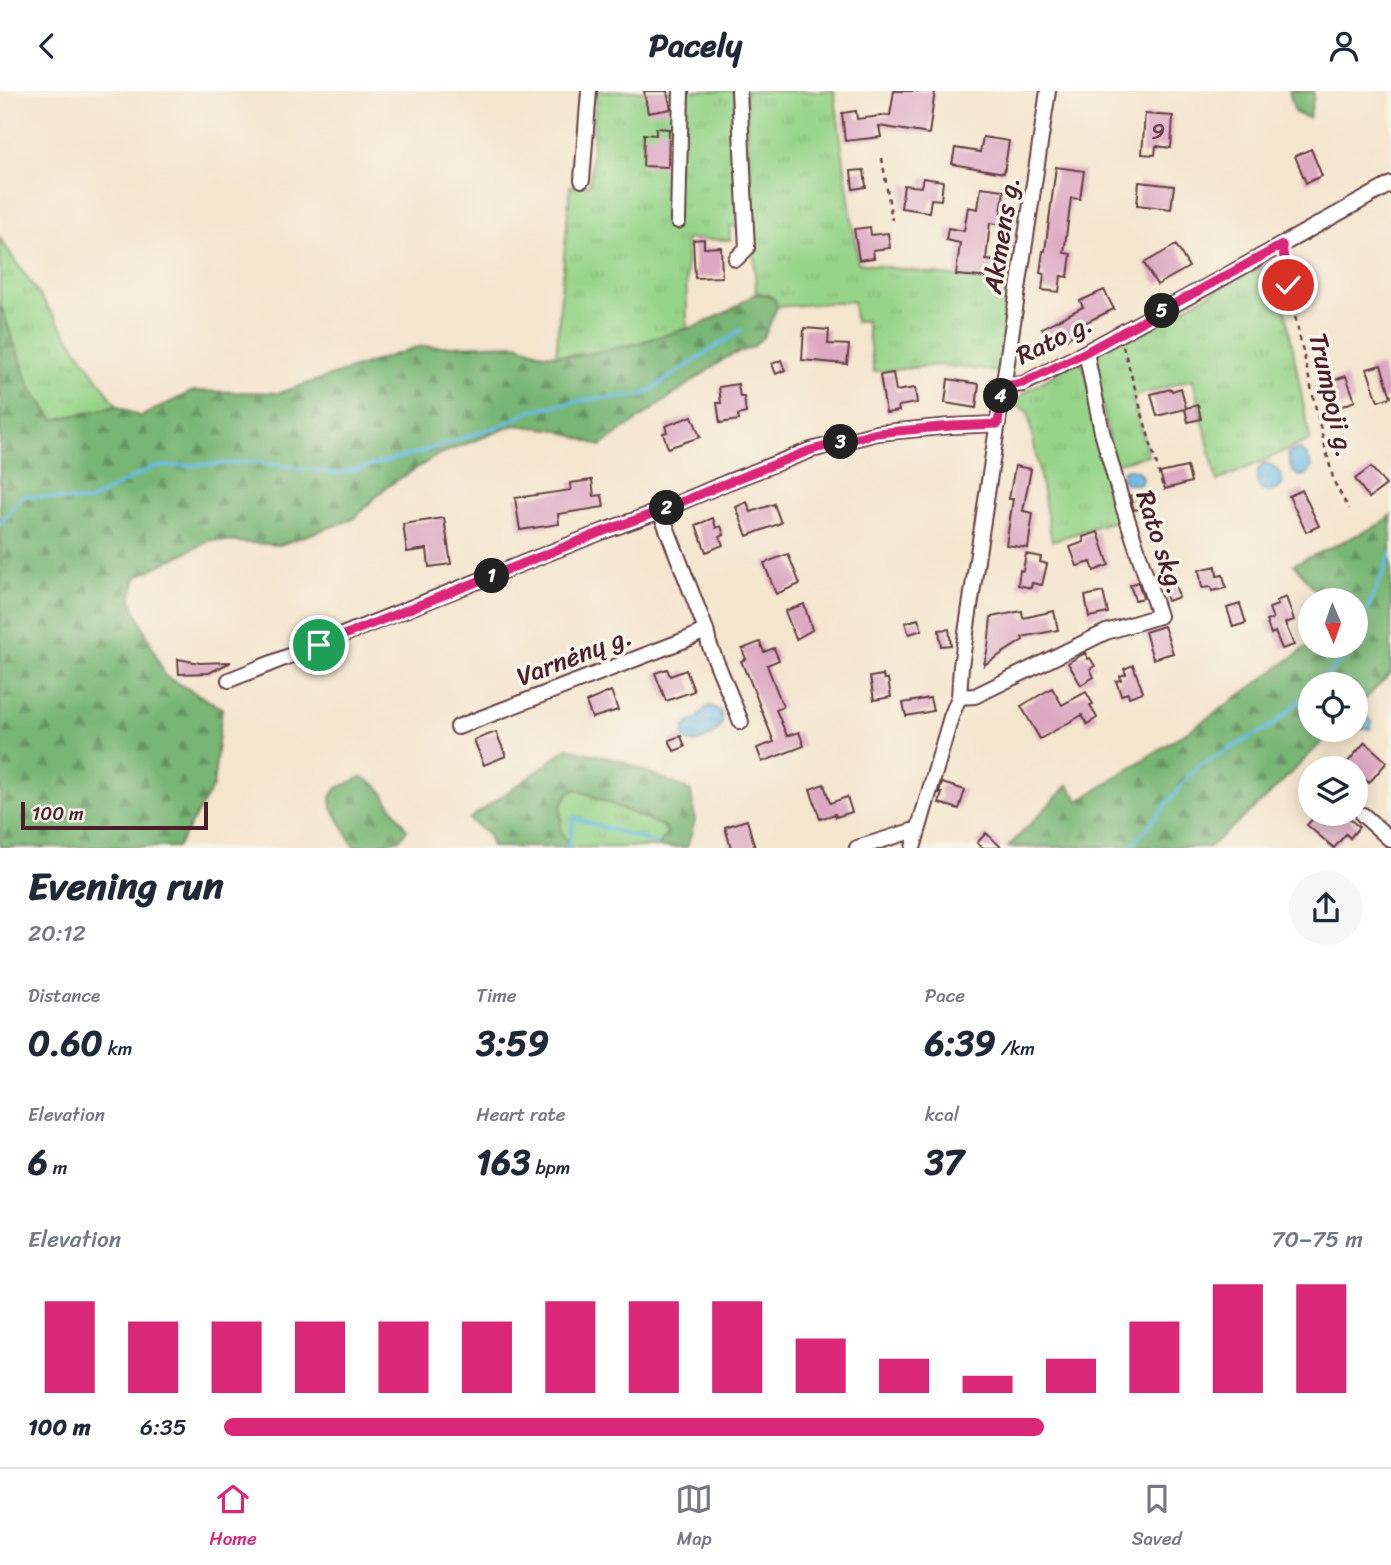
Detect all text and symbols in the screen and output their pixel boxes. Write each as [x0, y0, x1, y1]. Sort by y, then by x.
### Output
text: Pacely [649, 17, 742, 74]
icon: back [28, 27, 66, 65]
icon: person [1325, 27, 1363, 65]
house number: 9 [1151, 111, 1165, 152]
street label: Akmens g. [969, 173, 1033, 298]
pin [1258, 255, 1318, 315]
icon: check [1269, 266, 1307, 304]
pin: 5 [1144, 293, 1180, 329]
text: 5 [1156, 294, 1167, 327]
street label: Rato g. [1007, 301, 1101, 377]
street label: Trumpoji g. [1295, 328, 1369, 462]
pin: 4 [984, 379, 1018, 413]
text: 4 [995, 379, 1006, 412]
pin: 3 [824, 425, 858, 459]
text: 3 [835, 425, 846, 458]
street label: Rato skg. [1123, 484, 1199, 600]
pin: 2 [650, 491, 684, 525]
text: 2 [661, 491, 672, 524]
pin: 1 [475, 559, 510, 594]
text: 1 [487, 559, 496, 592]
north arrow [1298, 588, 1368, 658]
map controls [1298, 588, 1368, 826]
street label: Varnėnų g. [510, 613, 638, 699]
pin [289, 615, 349, 675]
icon: arrive [300, 626, 338, 664]
button: locate [1298, 672, 1368, 742]
button: layers [1298, 756, 1368, 826]
text: 100 m [32, 797, 84, 830]
scale bar [21, 799, 208, 830]
text: Evening run [28, 853, 224, 920]
button: share [1289, 871, 1363, 945]
text: 20:12 [28, 913, 86, 954]
text: Distance [28, 979, 100, 1012]
text: Time [476, 979, 517, 1012]
text: Pace [925, 979, 965, 1012]
text: 0.60 [28, 1012, 103, 1074]
text: 3:59 [476, 1012, 549, 1074]
text: 6:39 [925, 1012, 996, 1074]
text: km [103, 1032, 132, 1065]
text: /km [996, 1032, 1035, 1065]
text: Elevation [28, 1098, 105, 1131]
text: Heart rate [476, 1098, 566, 1131]
text: kcal [925, 1098, 959, 1131]
text: 6 [28, 1131, 48, 1193]
text: 163 [476, 1131, 530, 1193]
text: 37 [925, 1131, 964, 1193]
text: m [48, 1151, 67, 1184]
text: bpm [530, 1151, 570, 1184]
text: Elevation [28, 1219, 121, 1260]
text: 70–75 m [1271, 1219, 1363, 1260]
text: 100 m [28, 1407, 91, 1448]
text: 6:35 [140, 1407, 187, 1448]
tab: Home [209, 1480, 257, 1555]
tab: Map [675, 1480, 713, 1555]
tab: Saved [1132, 1480, 1182, 1555]

